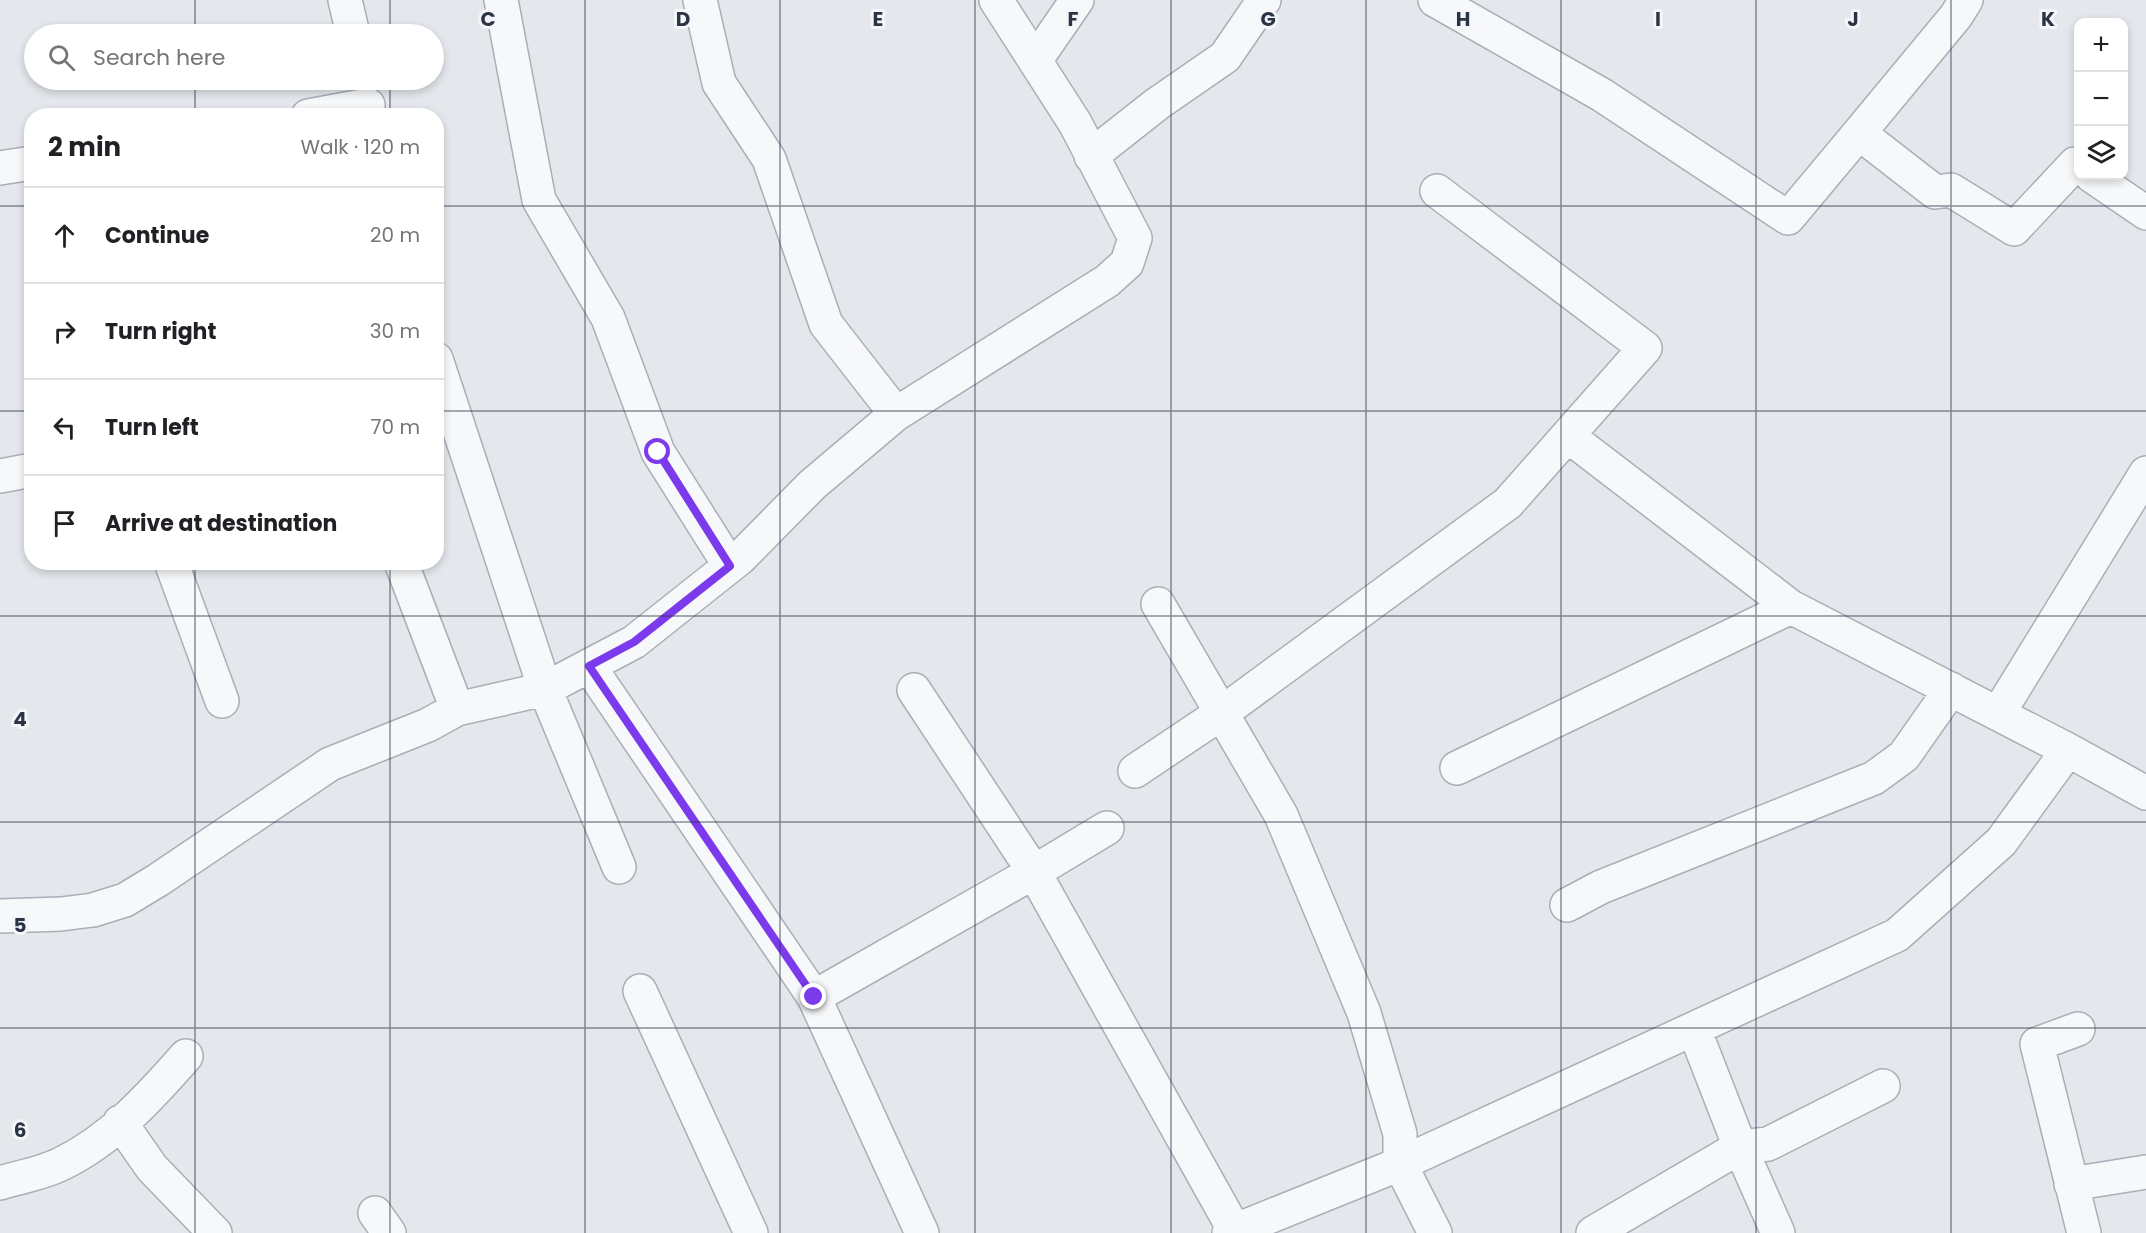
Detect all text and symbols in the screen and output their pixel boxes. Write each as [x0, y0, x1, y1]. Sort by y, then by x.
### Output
text: C [480, 5, 496, 33]
text: D [676, 5, 690, 33]
text: E [873, 5, 883, 33]
text: F [1068, 5, 1079, 33]
text: G [1260, 5, 1276, 33]
text: H [1456, 5, 1470, 33]
text: I [1655, 5, 1661, 33]
text: J [1847, 5, 1859, 33]
text: K [2041, 5, 2055, 33]
map controls [2074, 18, 2128, 180]
button: + [2074, 18, 2128, 72]
search box [24, 24, 444, 90]
icon: search [45, 41, 78, 74]
text: Search here [93, 42, 226, 73]
button: − [2074, 72, 2128, 126]
button: layers [2074, 126, 2128, 180]
text: 2 min [48, 129, 121, 165]
text: Walk · 120 m [300, 133, 420, 161]
icon: ahead [48, 219, 81, 252]
text: Continue [105, 220, 209, 251]
text: 20 m [370, 221, 420, 249]
icon: right [48, 315, 81, 348]
text: Turn right [105, 316, 216, 347]
text: 30 m [370, 317, 420, 345]
icon: left [48, 411, 81, 444]
text: Turn left [105, 412, 199, 443]
text: 70 m [371, 413, 420, 441]
route start [644, 438, 670, 464]
icon: arrive [48, 507, 81, 540]
text: Arrive at destination [105, 508, 337, 539]
text: 4 [13, 705, 27, 733]
text: 5 [14, 911, 27, 939]
route end [800, 983, 826, 1009]
text: 6 [14, 1116, 26, 1144]

